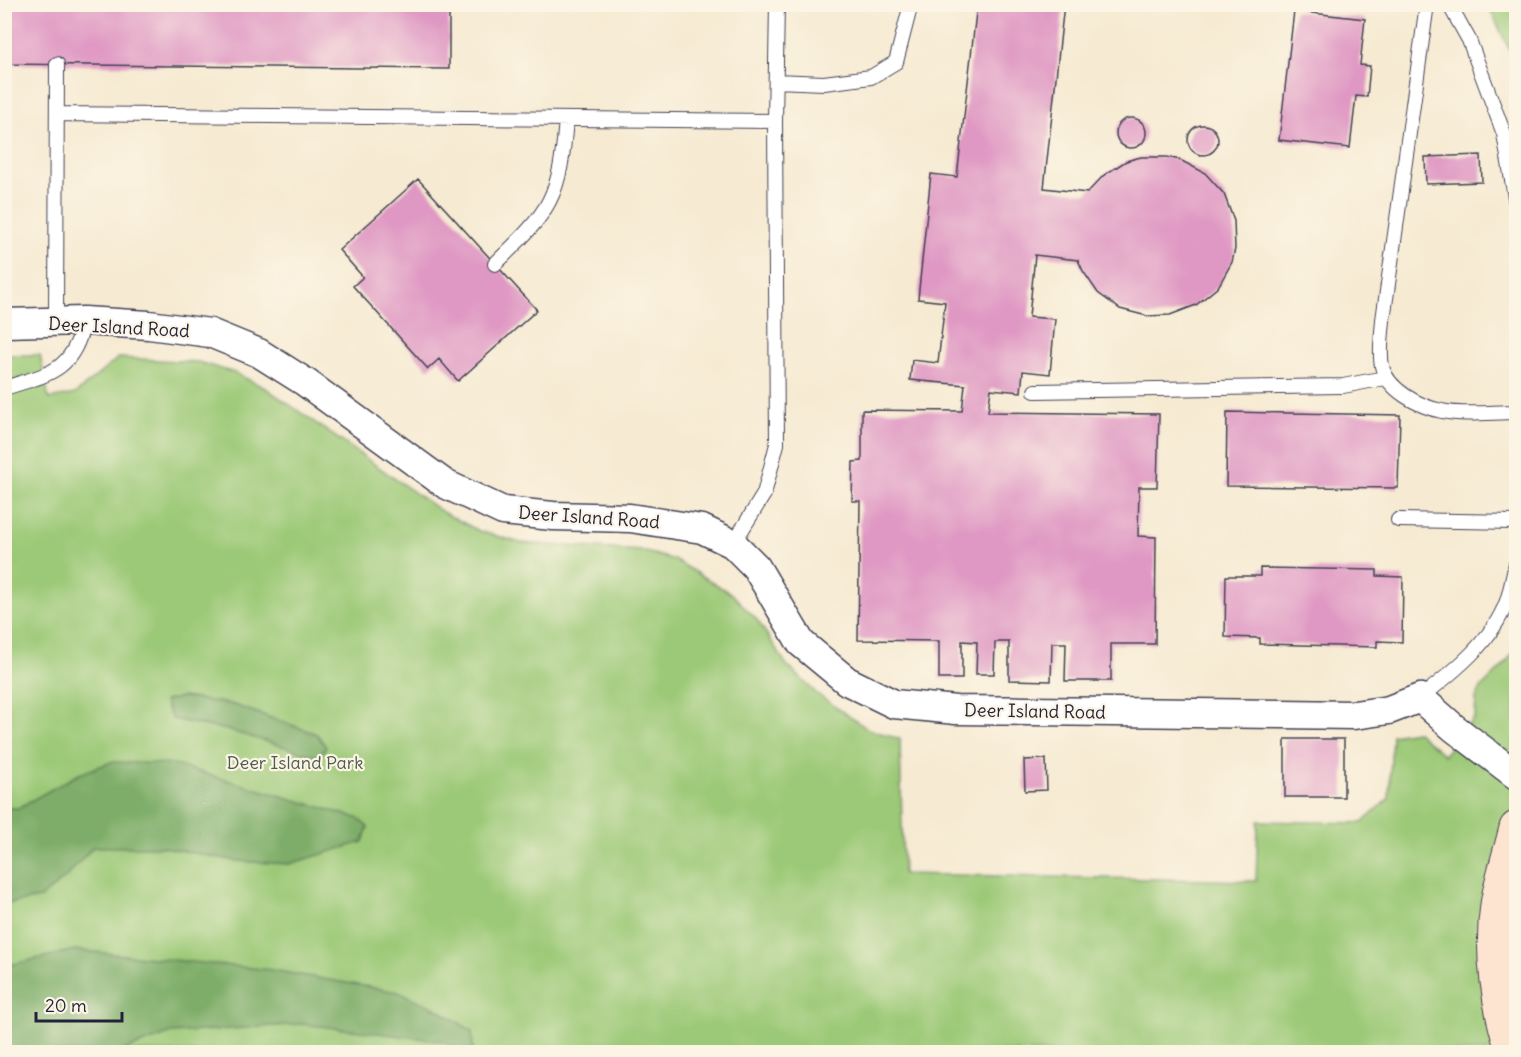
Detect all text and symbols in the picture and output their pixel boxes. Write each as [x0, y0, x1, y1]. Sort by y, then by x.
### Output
street label: Deer Island Road [48, 312, 191, 342]
street label: Deer Island Road [518, 501, 661, 533]
street label: Deer Island Road [964, 698, 1106, 724]
park label: Deer Island Park [227, 751, 363, 774]
scale bar [36, 985, 122, 1023]
text: 20 m [45, 994, 87, 1017]

